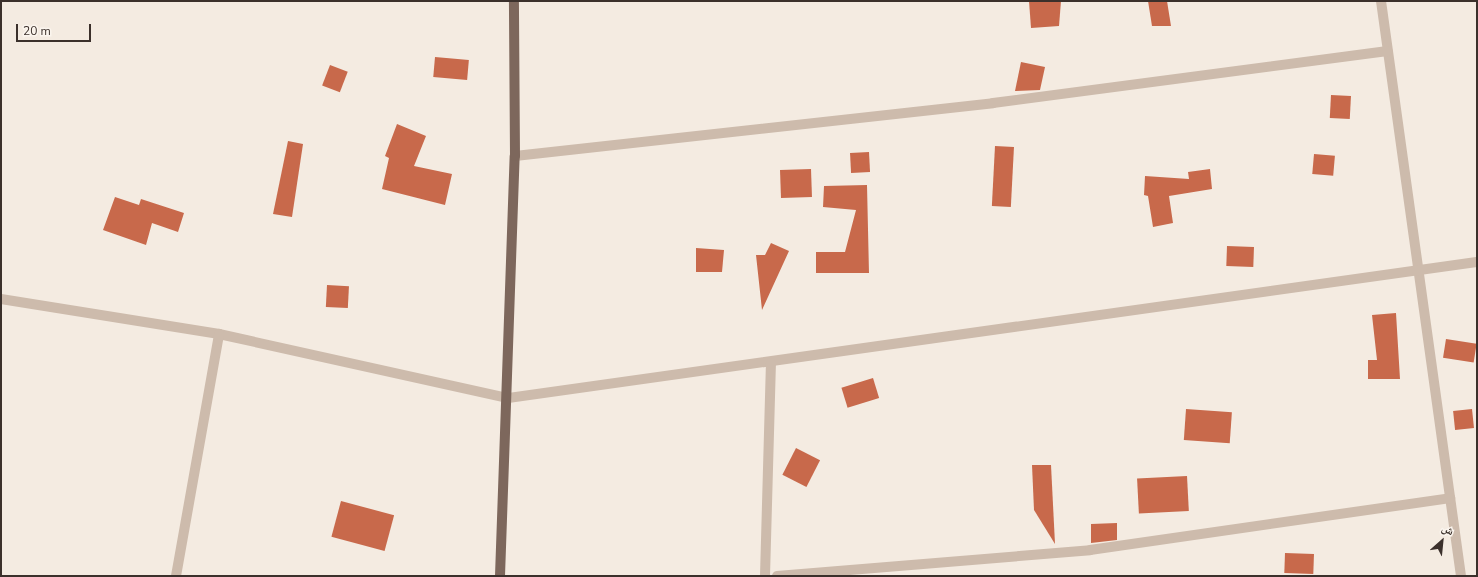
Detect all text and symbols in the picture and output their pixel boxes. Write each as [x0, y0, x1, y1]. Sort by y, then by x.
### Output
scale bar [18, 16, 93, 42]
text: 20 m [23, 23, 51, 39]
north arrow [1422, 521, 1462, 561]
text: ش [1439, 521, 1456, 539]

